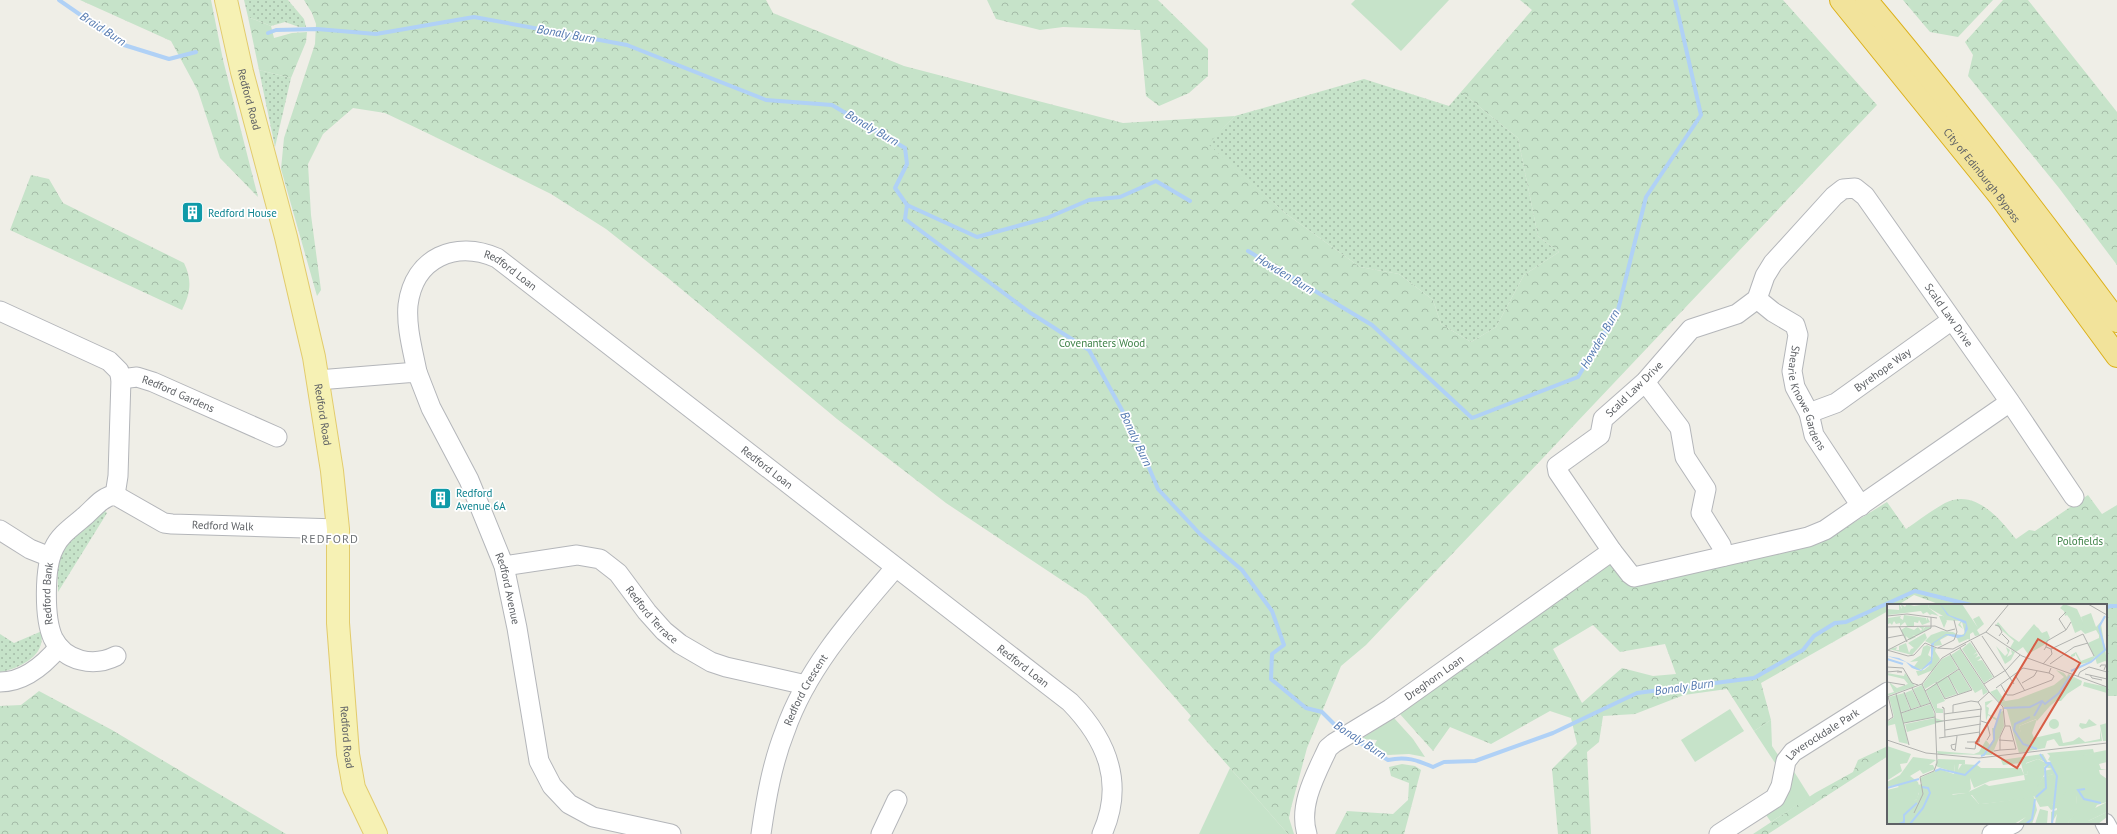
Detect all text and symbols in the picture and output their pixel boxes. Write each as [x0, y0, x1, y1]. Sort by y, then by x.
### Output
water label: Braid Burn [77, 8, 129, 49]
water label: Bonaly Burn [536, 21, 597, 46]
street label: Redford Road [234, 67, 264, 131]
water label: Bonaly Burn [843, 106, 902, 149]
street label: City of Edinburgh Bypass [1941, 125, 2024, 225]
building icon: Redford House [179, 200, 205, 226]
place label: Redford House [208, 206, 277, 220]
street label: Redford Loan [482, 247, 540, 293]
water label: Howden Burn [1253, 250, 1317, 297]
street label: Scald Law Drive [1922, 280, 1976, 350]
water label: Howden Burn [1577, 306, 1623, 371]
park label: Covenanters Wood [1059, 336, 1145, 350]
street label: Byrehope Way [1851, 344, 1914, 395]
street label: Shearie Knowe Gardens [1785, 345, 1829, 453]
street label: Scald Law Drive [1602, 358, 1666, 420]
street label: Redford Gardens [140, 372, 217, 416]
street label: Redford Road [311, 382, 335, 447]
water label: Bonaly Burn [1117, 409, 1156, 469]
street label: Redford Loan [738, 443, 796, 492]
building icon: Redford Avenue 6A [427, 486, 453, 512]
place label: Redford Avenue 6A [456, 486, 506, 513]
street label: Redford Walk [192, 518, 255, 533]
district label: REDFORD [301, 531, 359, 546]
park label: Polofields [2057, 534, 2103, 548]
street label: Redford Avenue [492, 550, 523, 626]
street label: Redford Bank [39, 560, 56, 626]
street label: Redford Terrace [623, 583, 681, 647]
inset map [1887, 604, 2107, 824]
street label: Redford Loan [994, 641, 1052, 690]
street label: Redford Crescent [781, 651, 831, 728]
street label: Dreghorn Loan [1402, 652, 1466, 704]
water label: Bonaly Burn [1654, 675, 1714, 698]
street label: Redford Road [337, 705, 357, 770]
street label: Laverockdale Park [1782, 705, 1862, 763]
water label: Bonaly Burn [1331, 717, 1389, 762]

